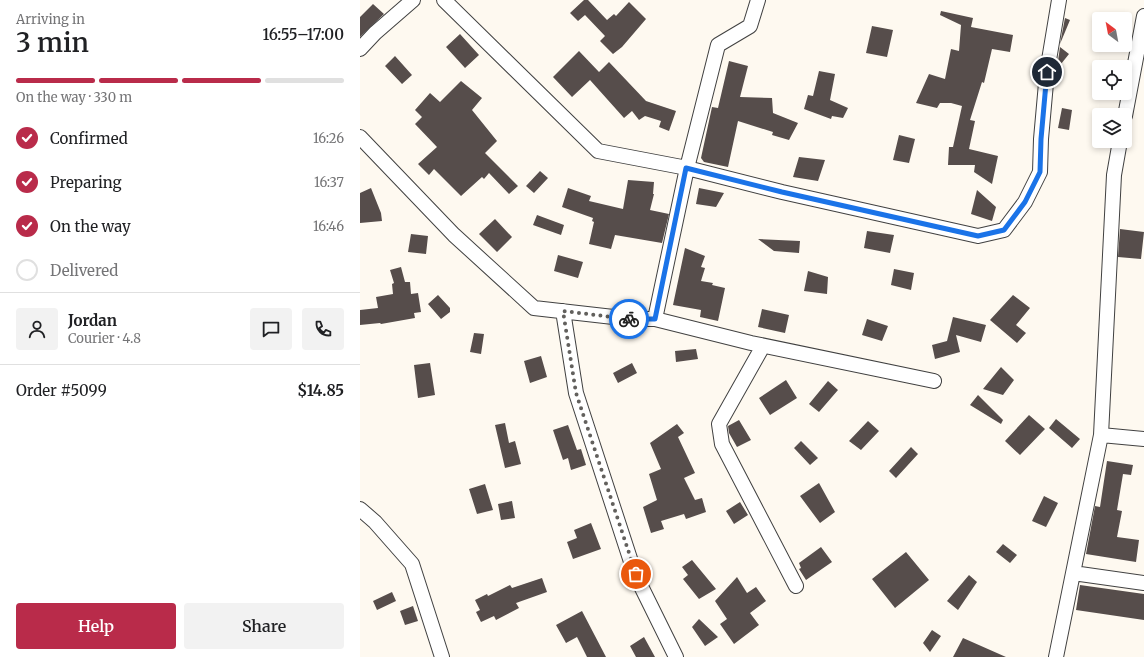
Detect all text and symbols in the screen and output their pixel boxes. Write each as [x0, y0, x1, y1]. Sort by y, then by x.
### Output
text: Arriving in [16, 11, 85, 28]
north arrow [1092, 12, 1132, 52]
map controls [1092, 12, 1132, 148]
text: 16:55–17:00 [262, 25, 344, 44]
text: 3 min [16, 26, 89, 59]
pin [1030, 55, 1064, 89]
button: locate [1092, 60, 1132, 100]
icon: home [1036, 61, 1058, 83]
text: On the way · 330 m [16, 89, 132, 106]
button: layers [1092, 108, 1132, 148]
icon: check [16, 127, 38, 149]
text: Confirmed [50, 129, 128, 148]
text: 16:26 [313, 130, 344, 147]
icon: check [16, 171, 38, 193]
text: Preparing [50, 173, 122, 192]
text: 16:37 [314, 174, 344, 191]
icon: check [16, 215, 38, 237]
text: On the way [50, 217, 131, 236]
text: 16:46 [313, 218, 344, 235]
text: Delivered [50, 261, 118, 280]
courier [609, 299, 649, 339]
button: person [16, 308, 58, 350]
button: chat [250, 308, 292, 350]
button: phone [302, 308, 344, 350]
icon: bike [618, 308, 640, 330]
text: Jordan [68, 311, 117, 330]
text: Courier · 4.8 [68, 330, 141, 347]
text: Order #5099 [16, 381, 107, 400]
text: $14.85 [297, 381, 344, 400]
pin [619, 557, 653, 591]
icon: bag [625, 563, 647, 585]
button: Help [16, 603, 176, 649]
button: Share [184, 603, 344, 649]

